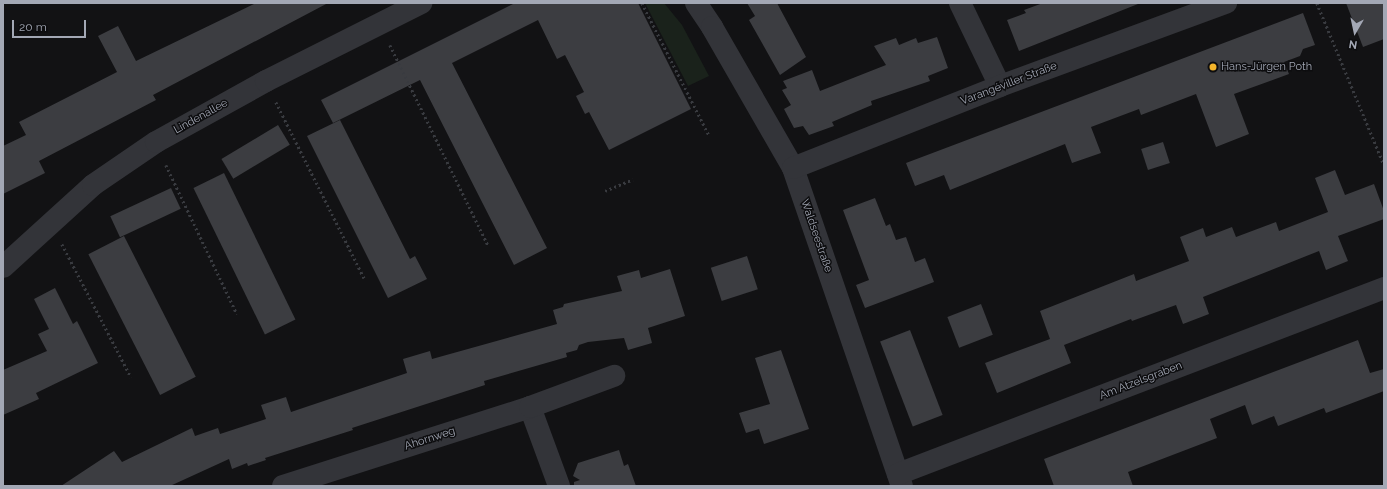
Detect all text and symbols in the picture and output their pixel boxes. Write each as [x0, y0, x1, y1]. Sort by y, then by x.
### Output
scale bar [14, 12, 88, 38]
north arrow [1335, 12, 1375, 52]
text: 20 m [19, 20, 47, 34]
text: N [1348, 37, 1358, 51]
street label: Varangéviller Straße [959, 60, 1059, 108]
place label: Hans-Jürgen Poth [1221, 60, 1312, 74]
marker: Hans-Jürgen Poth [1208, 62, 1218, 72]
street label: Lindenallee [172, 97, 230, 137]
street label: Waldseestraße [797, 198, 835, 274]
street label: Am Atzelsgraben [1098, 359, 1184, 403]
street label: Ahornweg [403, 425, 457, 453]

